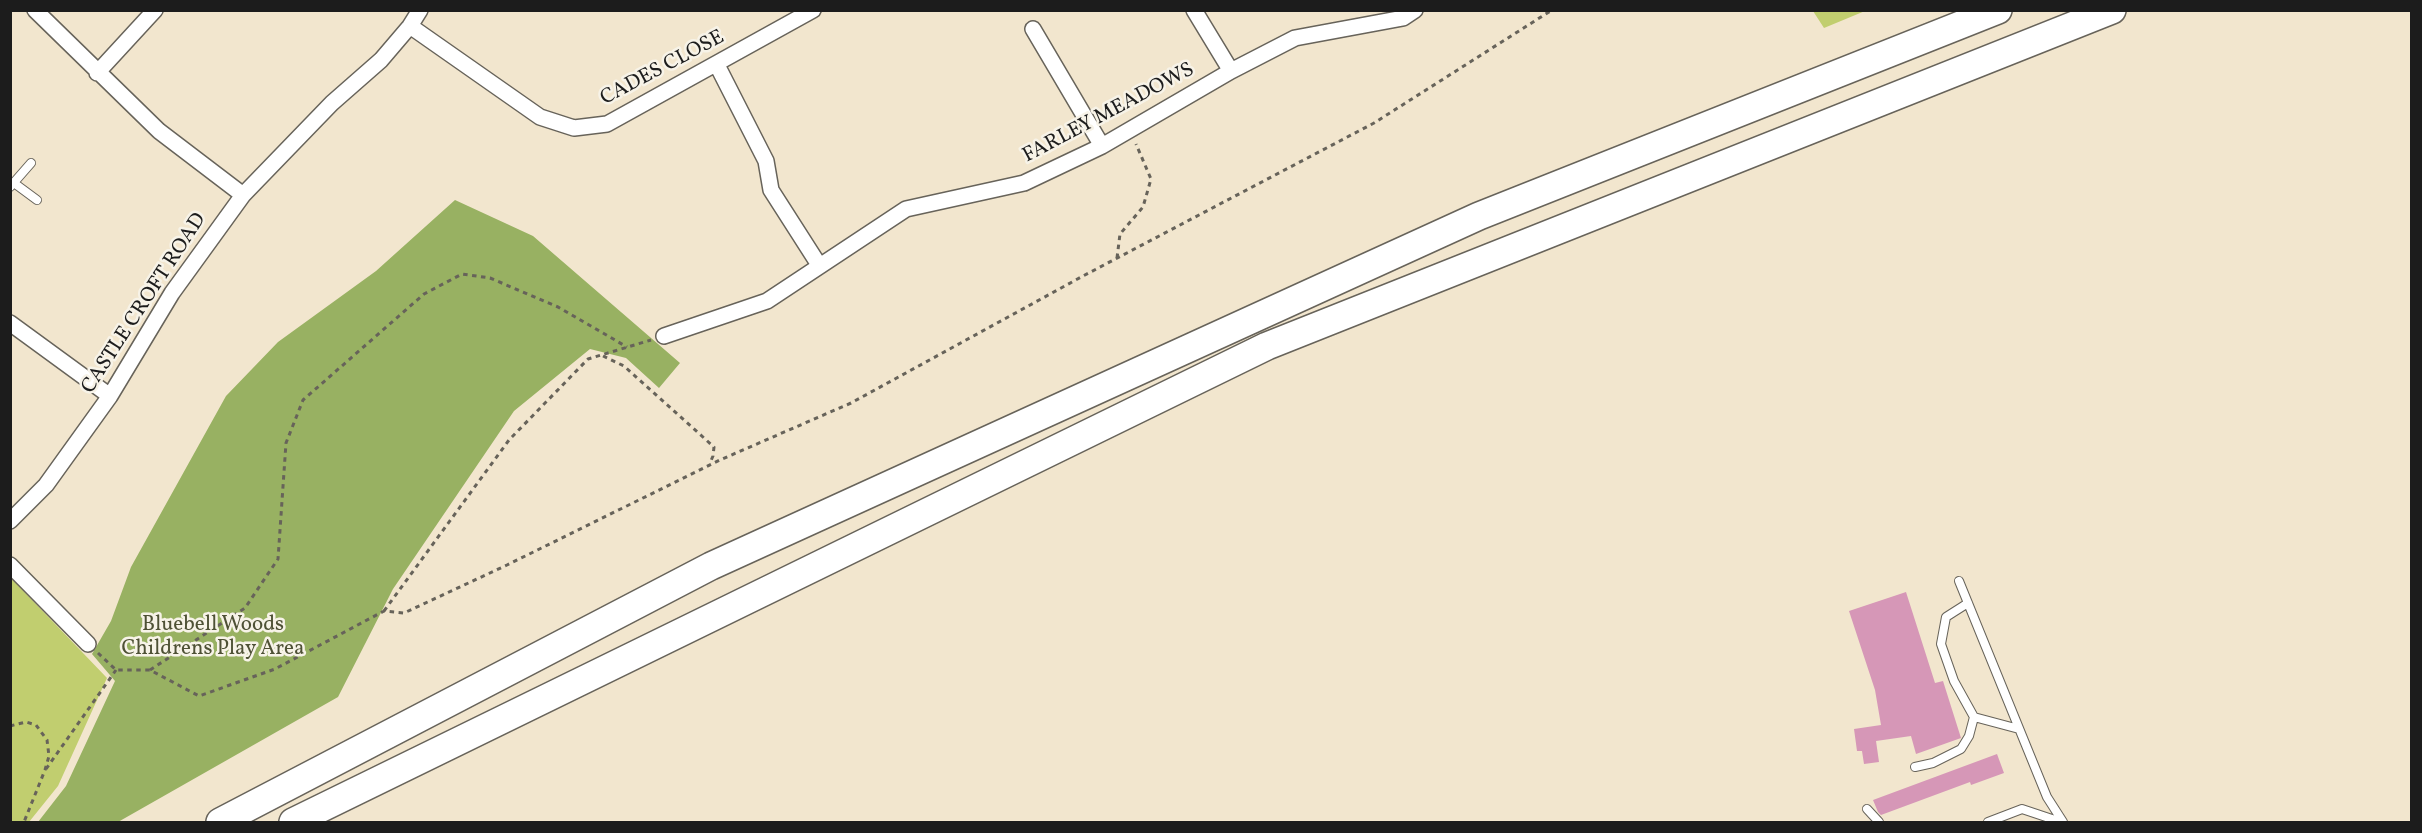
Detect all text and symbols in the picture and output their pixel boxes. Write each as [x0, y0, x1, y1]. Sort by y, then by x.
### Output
street label: CADES CLOSE [597, 26, 729, 112]
street label: FARLEY MEADOWS [1019, 58, 1199, 170]
street label: CASTLE CROFT ROAD [77, 209, 213, 399]
park label: Bluebell Woods Childrens Play Area [121, 613, 305, 663]

